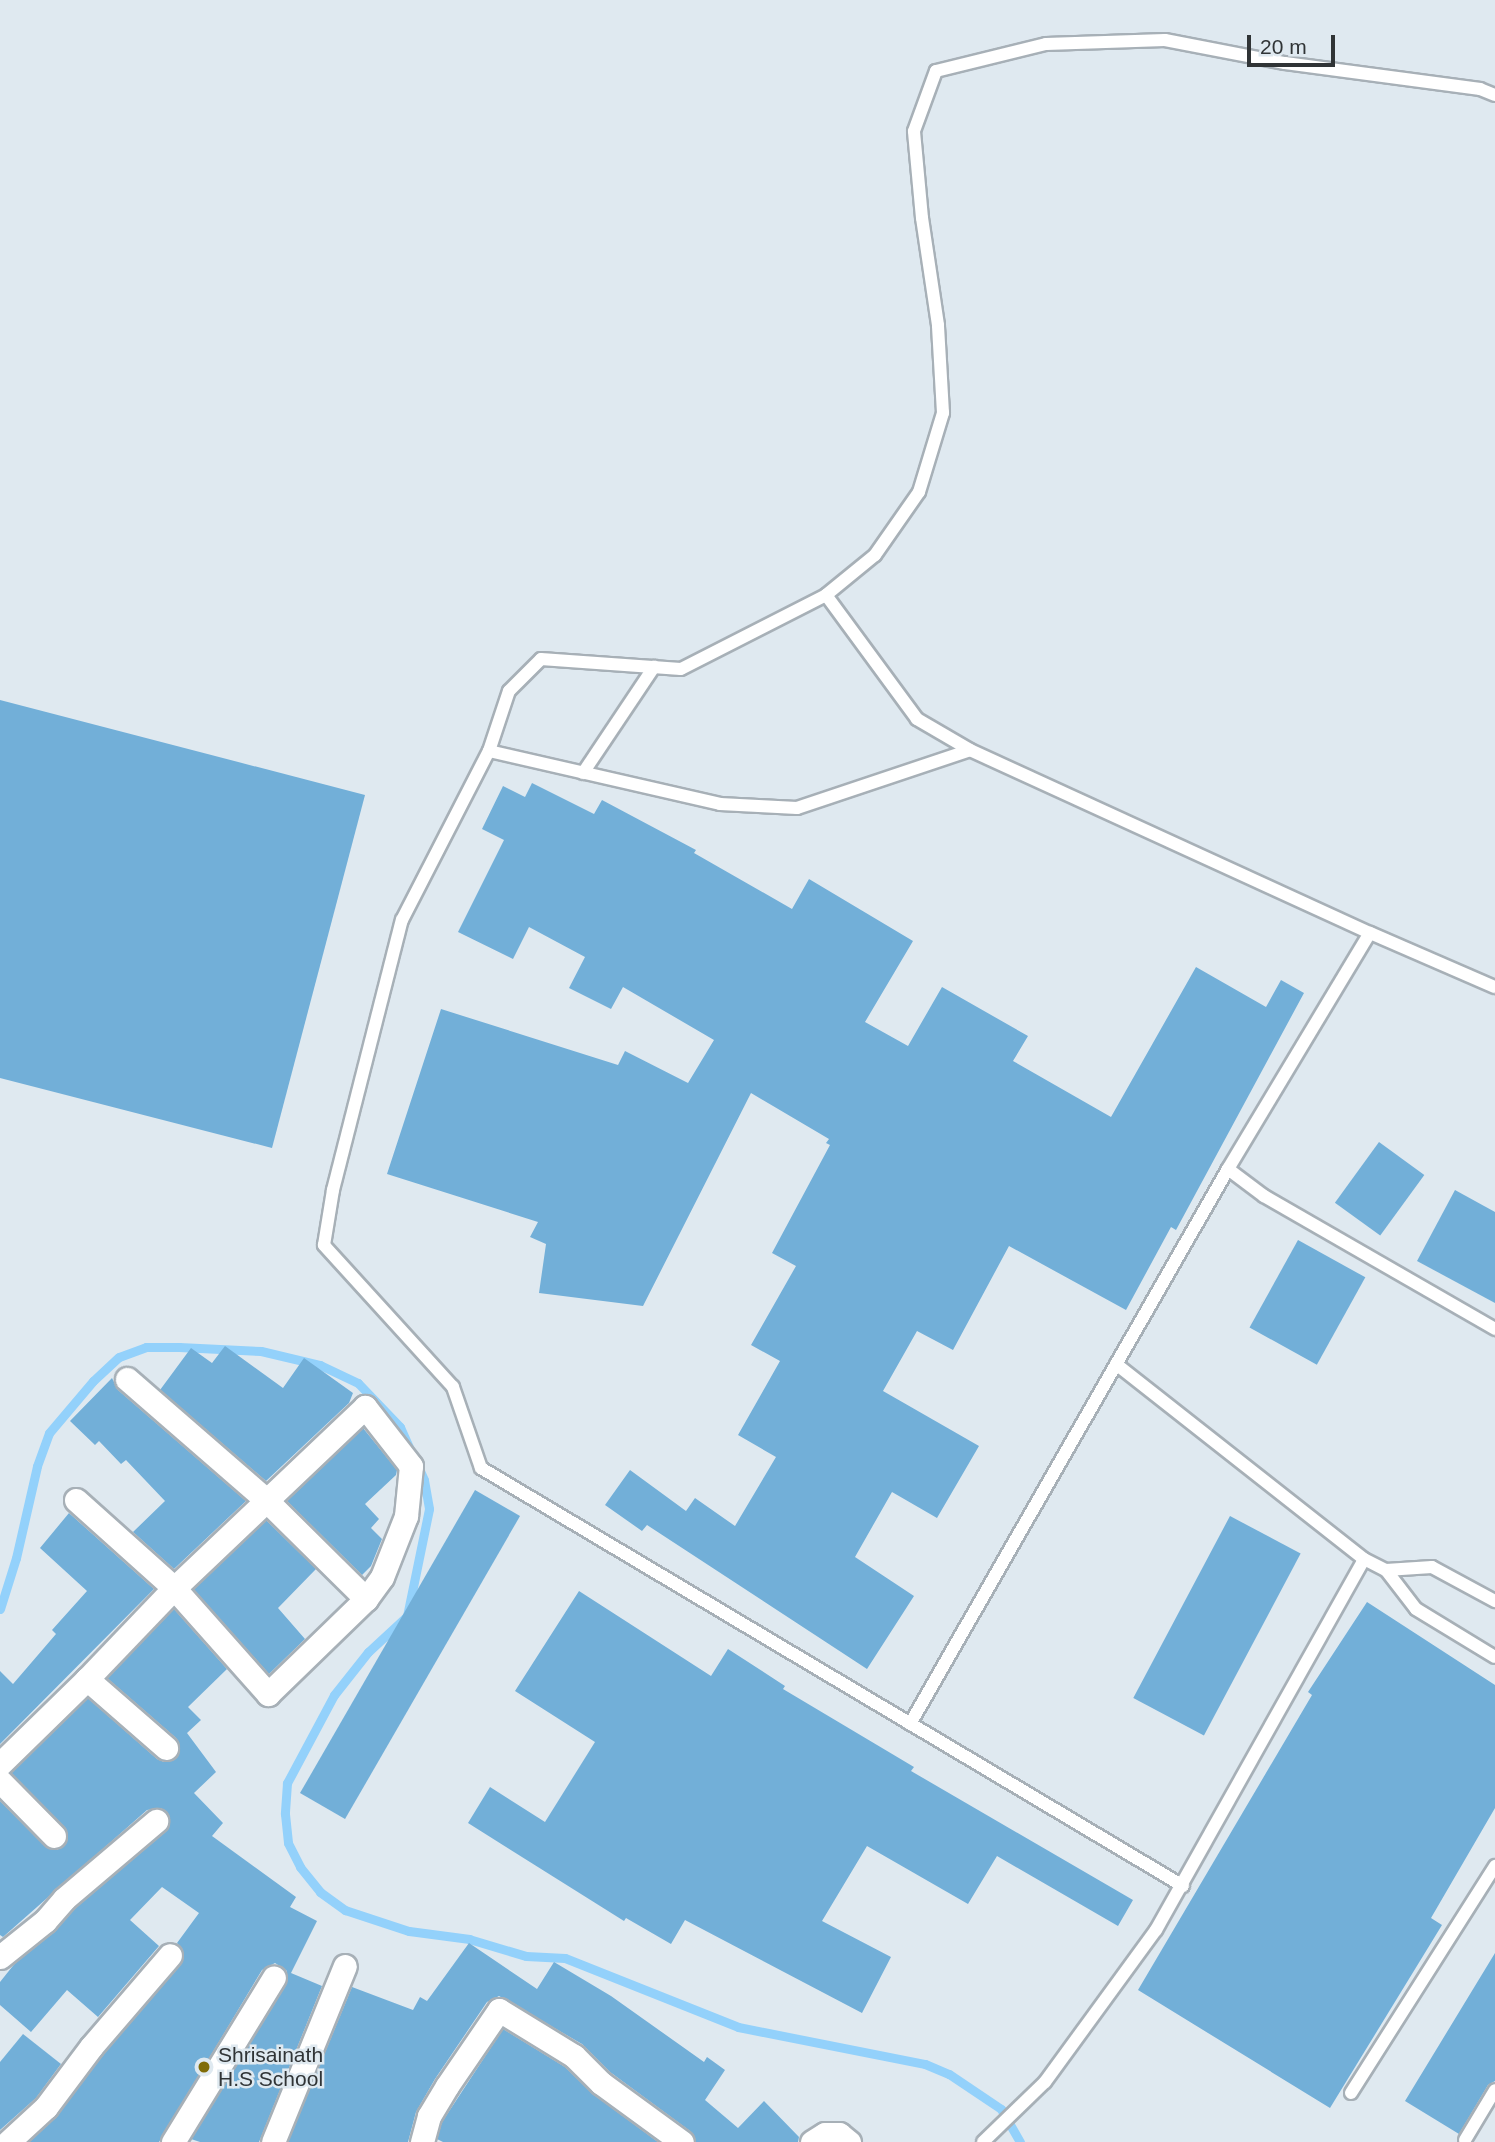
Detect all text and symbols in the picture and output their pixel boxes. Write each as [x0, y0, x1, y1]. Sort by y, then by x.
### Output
scale bar [1250, 21, 1338, 65]
text: 20 m [1260, 35, 1307, 58]
place label: Shrisainath H.S School [218, 2042, 323, 2092]
marker: Shrisainath H.S School [196, 2059, 212, 2075]

